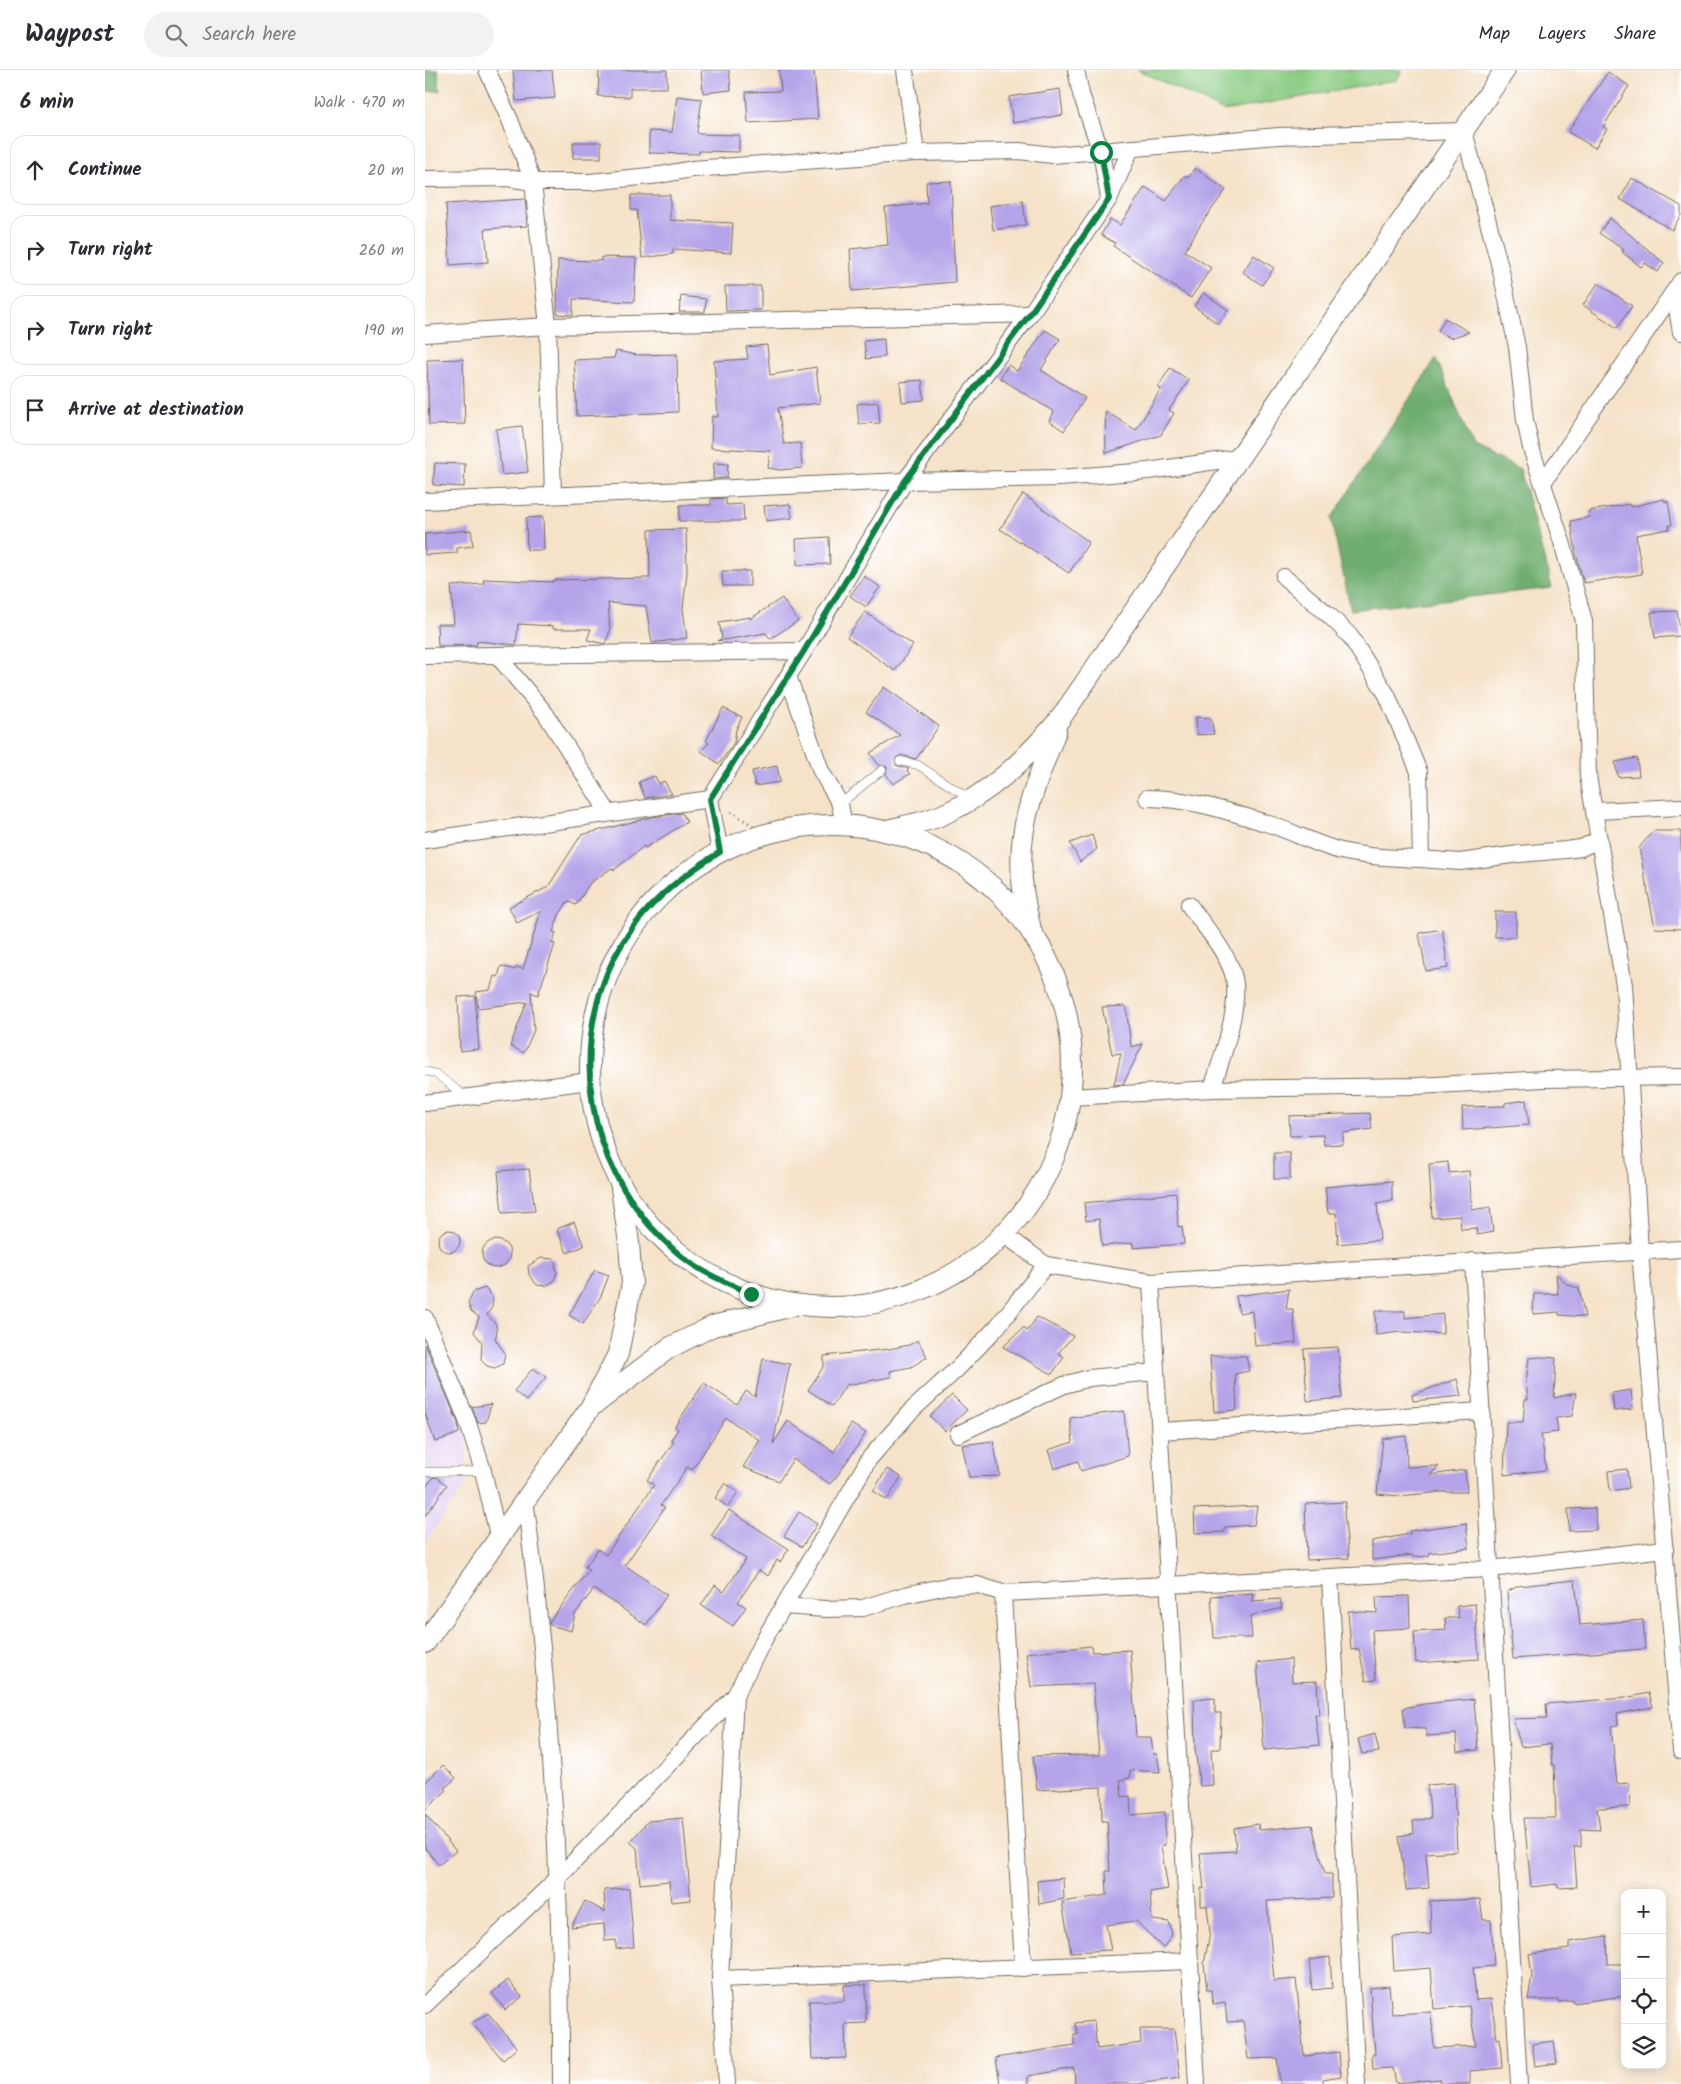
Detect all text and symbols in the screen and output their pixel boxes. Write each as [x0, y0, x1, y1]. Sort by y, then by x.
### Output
search box [144, 12, 494, 57]
text: Waypost [25, 15, 114, 54]
text: Search here [202, 20, 296, 50]
text: Map [1479, 20, 1510, 49]
text: Layers [1538, 20, 1586, 49]
text: Share [1614, 20, 1656, 49]
icon: search [162, 21, 190, 49]
text: 6 min [20, 86, 74, 119]
text: Walk · 470 m [314, 90, 405, 115]
route start [1090, 141, 1113, 164]
text: Continue [68, 155, 141, 185]
icon: ahead [21, 156, 49, 184]
text: 20 m [368, 158, 404, 183]
text: Turn right [68, 235, 153, 265]
icon: right [21, 236, 49, 264]
text: 260 m [359, 238, 404, 263]
text: Turn right [68, 315, 153, 345]
icon: right [21, 316, 49, 344]
text: 190 m [364, 318, 404, 343]
text: Arrive at destination [68, 395, 244, 425]
icon: arrive [21, 396, 49, 424]
route end [740, 1283, 763, 1306]
map controls [1621, 1889, 1666, 2069]
button: + [1621, 1889, 1666, 1934]
button: − [1621, 1934, 1666, 1979]
button: locate [1621, 1979, 1666, 2024]
button: layers [1621, 2024, 1666, 2069]

